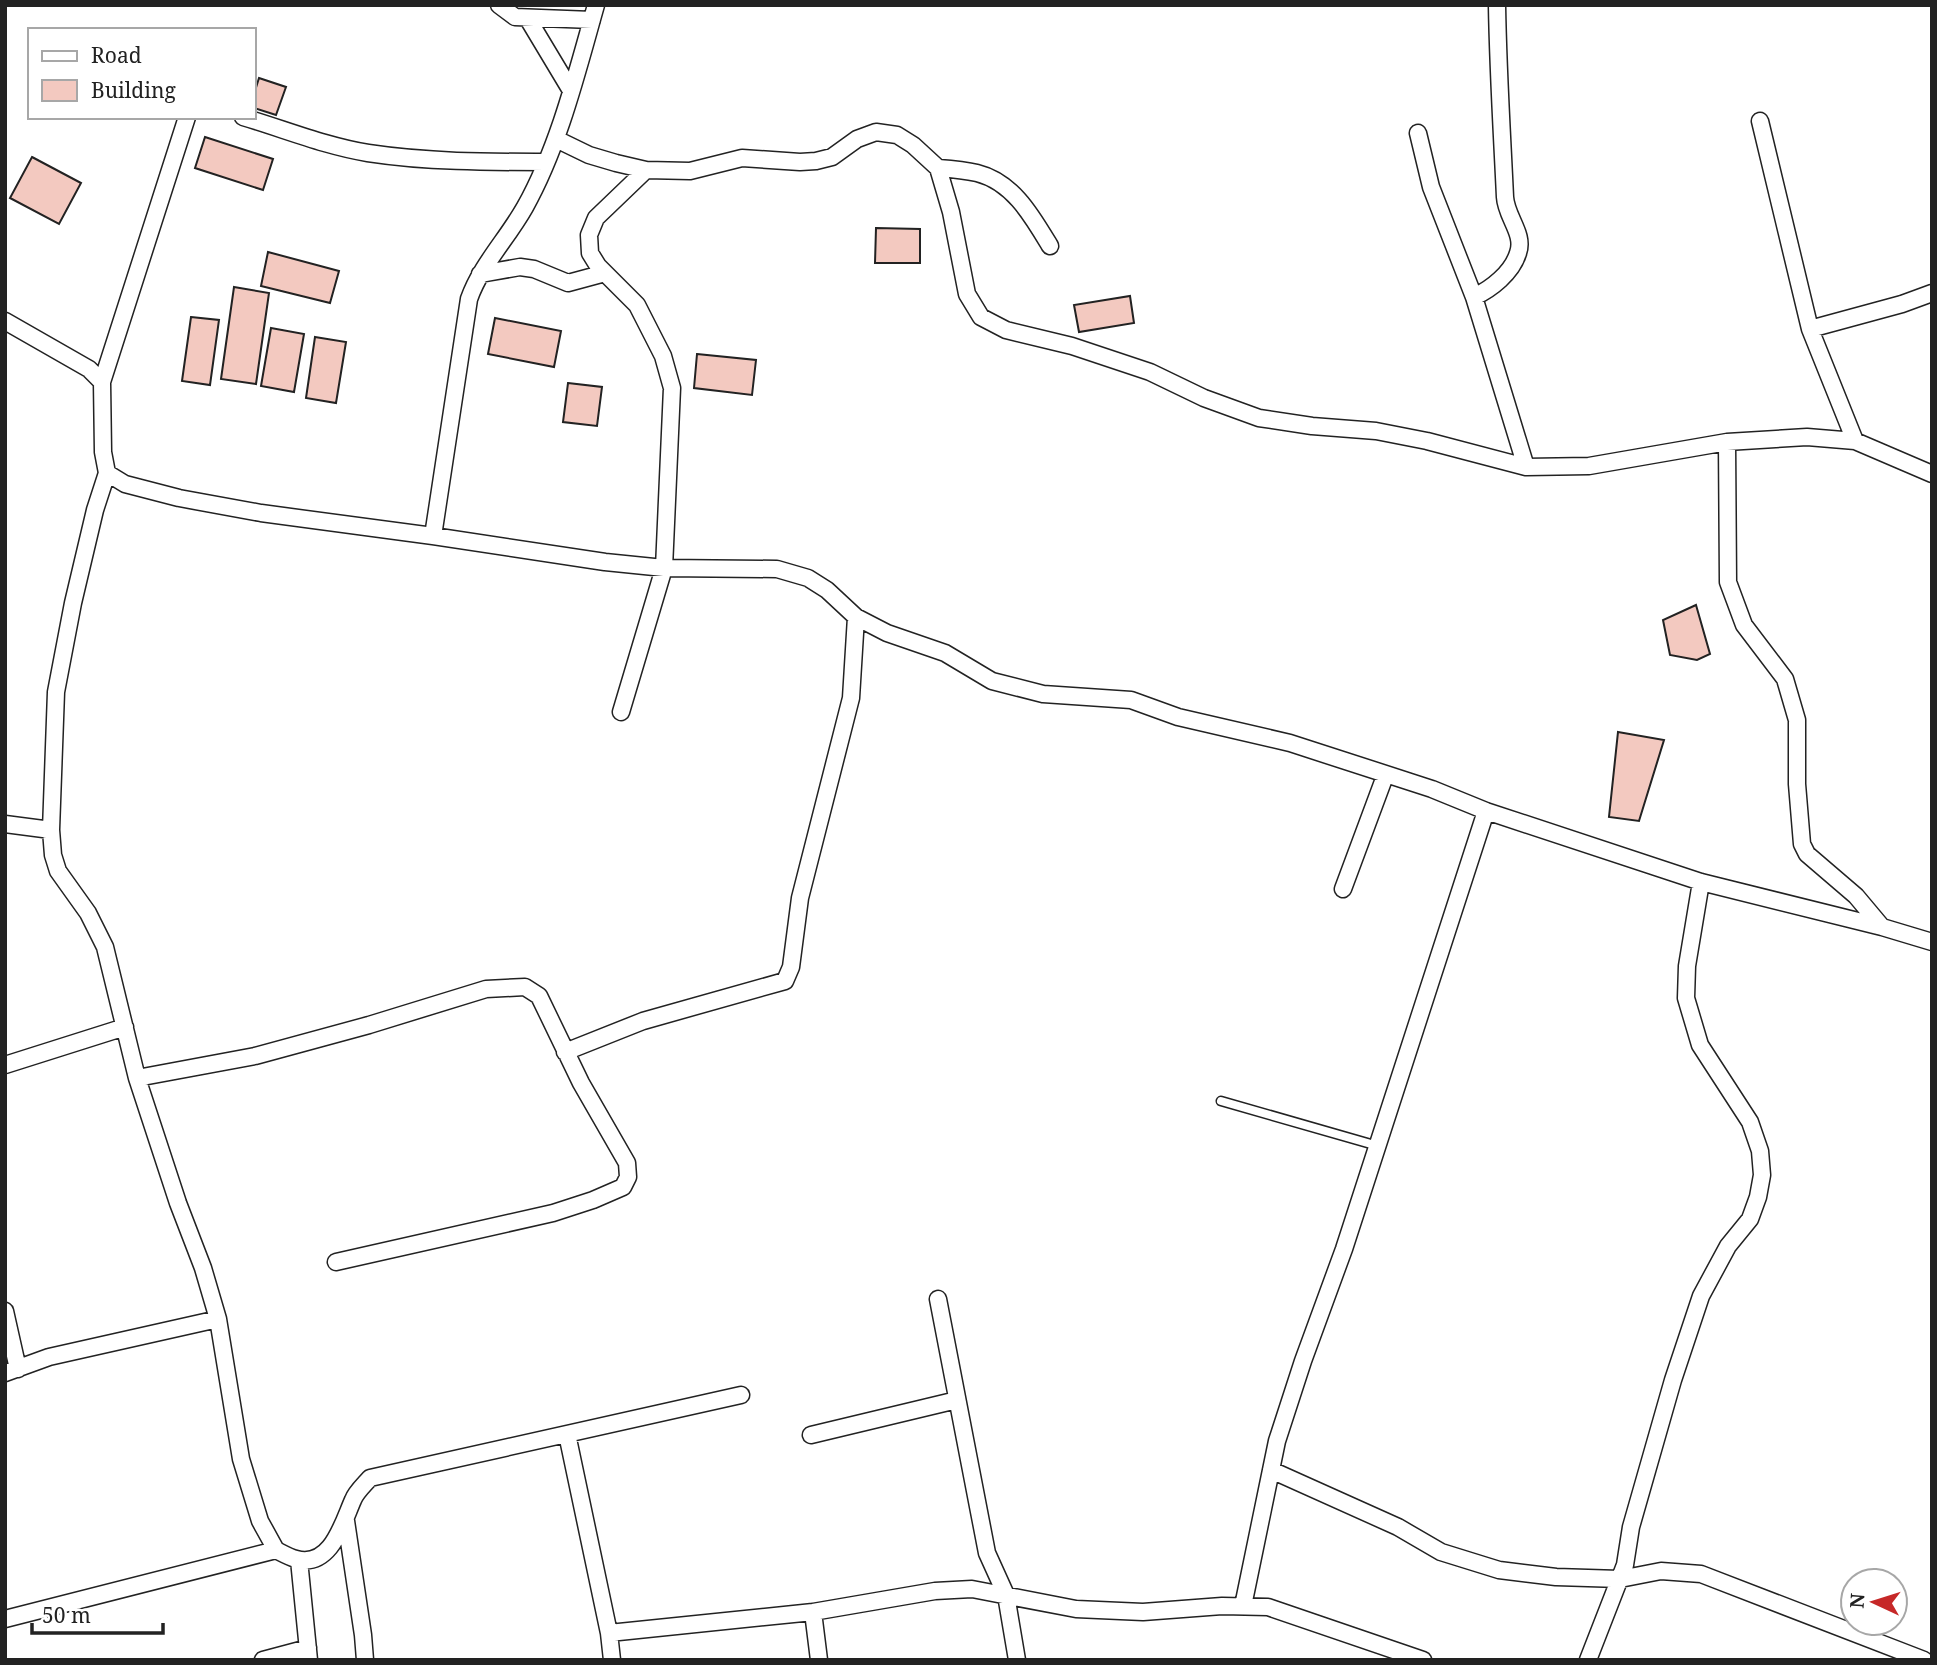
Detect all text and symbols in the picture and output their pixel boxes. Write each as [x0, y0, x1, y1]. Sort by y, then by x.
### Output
legend [28, 28, 256, 119]
text: Road [91, 41, 142, 69]
text: Building [91, 76, 176, 104]
north arrow [1839, 1567, 1909, 1637]
scale bar [32, 1592, 163, 1636]
text: N [1844, 1592, 1871, 1609]
text: 50 m [42, 1601, 91, 1629]

